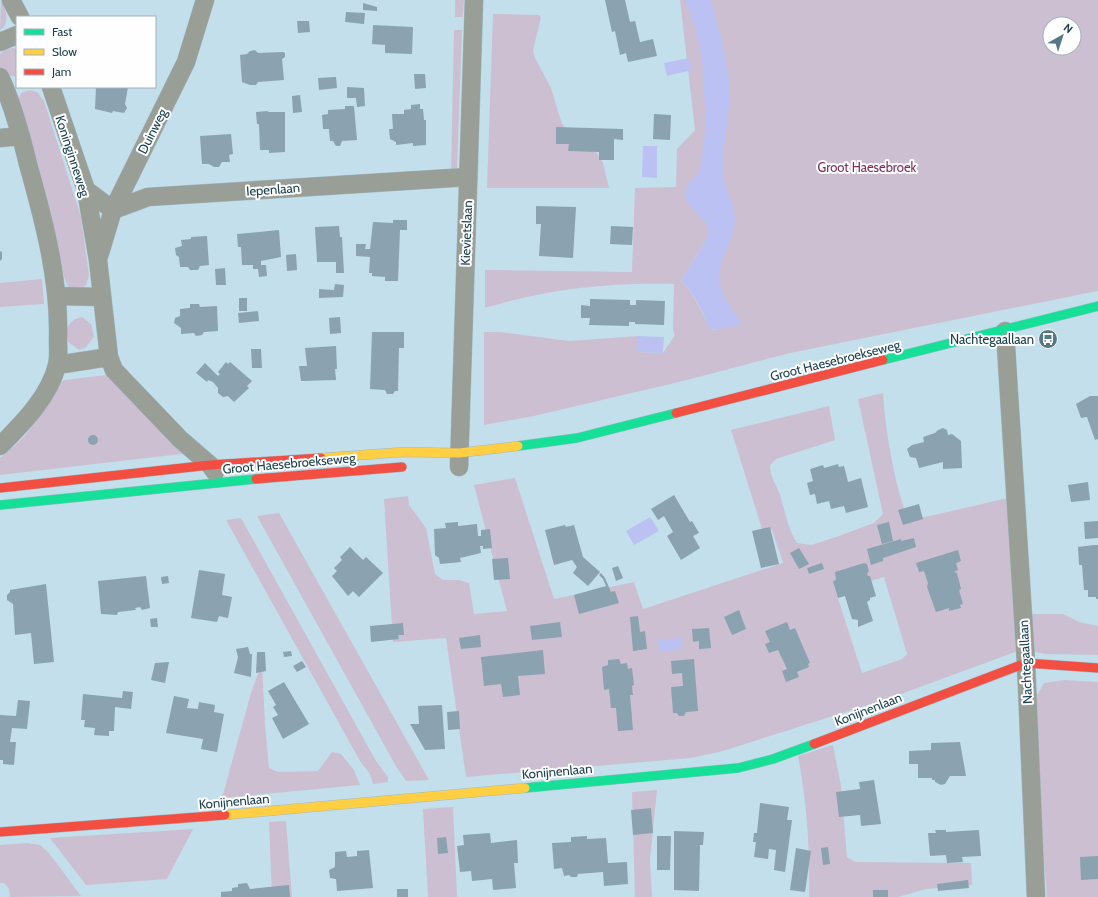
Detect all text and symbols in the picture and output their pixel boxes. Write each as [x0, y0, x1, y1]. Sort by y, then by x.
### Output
legend [16, 16, 156, 88]
north arrow [1042, 16, 1082, 56]
text: N [1061, 20, 1076, 36]
text: Fast [52, 24, 72, 39]
text: Slow [52, 44, 77, 59]
text: Jam [51, 64, 71, 79]
street label: Duinweg [134, 105, 170, 156]
street label: Koninginneweg [52, 113, 94, 199]
park label: Groot Haesebroek [818, 159, 917, 175]
street label: Iepenlaan [246, 179, 300, 199]
street label: Kievietslaan [457, 200, 475, 266]
bus stop icon: Nachtegaallaan [1037, 328, 1059, 350]
place label: Nachtegaallaan [950, 331, 1034, 347]
street label: Groot Haesebroekseweg [768, 336, 902, 384]
street label: Groot Haesebroekseweg [222, 449, 357, 477]
street label: Nachtegaallaan [1015, 620, 1035, 704]
street label: Konijnenlaan [832, 689, 904, 730]
street label: Konijnenlaan [521, 760, 593, 783]
street label: Konijnenlaan [198, 790, 270, 813]

